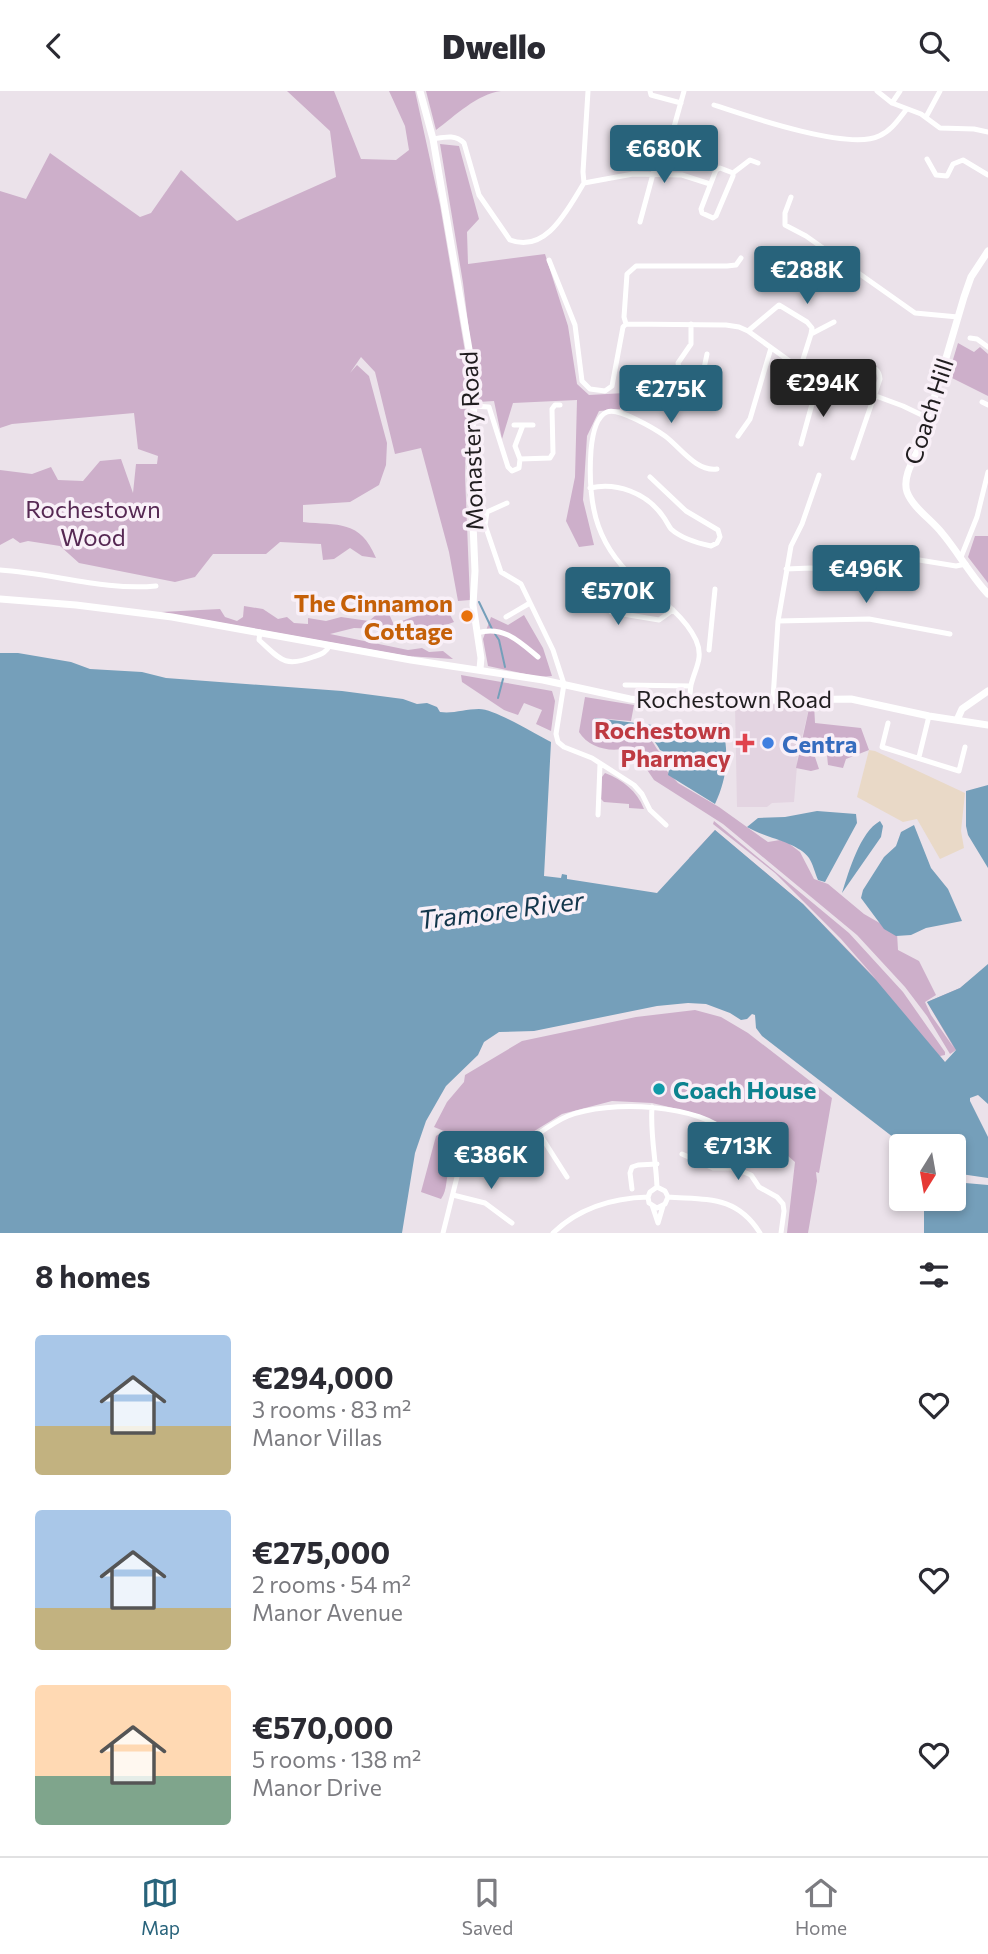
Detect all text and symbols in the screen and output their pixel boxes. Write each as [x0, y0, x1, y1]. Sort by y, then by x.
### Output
text: Dwello [442, 26, 546, 66]
icon: back [35, 27, 73, 65]
icon: search [915, 27, 953, 65]
pin: €680K [615, 125, 713, 185]
text: €680K [626, 134, 702, 162]
pin: €288K [758, 247, 856, 306]
text: €288K [770, 255, 844, 283]
street label: Monastery Road [453, 351, 489, 531]
street label: Coach Hill [897, 354, 959, 468]
pin: €294K [774, 359, 872, 419]
pin: €275K [622, 365, 720, 425]
text: €294K [786, 368, 860, 396]
text: €275K [635, 374, 707, 402]
park label: Rochestown Wood [25, 494, 161, 551]
pin: €496K [817, 545, 915, 605]
text: €496K [829, 554, 903, 582]
pin: €570K [569, 567, 667, 627]
text: €570K [581, 576, 655, 604]
place label: The Cinnamon Cottage [294, 588, 453, 645]
marker: The Cinnamon Cottage [459, 608, 475, 624]
street label: Rochestown Road [636, 684, 832, 713]
place label: Rochestown Pharmacy [594, 715, 731, 772]
place label: Centra [782, 729, 857, 758]
marker: Rochestown Pharmacy [737, 735, 753, 751]
marker: Centra [760, 735, 776, 751]
water label: Tramore River [417, 883, 587, 935]
place label: Coach House [673, 1075, 816, 1104]
marker: Coach House [651, 1081, 667, 1097]
pin: €713K [689, 1123, 787, 1182]
pin: €386K [442, 1131, 540, 1191]
text: €713K [704, 1131, 772, 1159]
north arrow [889, 1134, 966, 1211]
map controls [889, 1134, 966, 1211]
text: €386K [454, 1140, 528, 1168]
icon: filters [915, 1256, 953, 1294]
text: 8 homes [35, 1257, 151, 1294]
text: €294,000 [252, 1358, 394, 1395]
icon: home [91, 1363, 175, 1447]
icon: heart [915, 1386, 953, 1424]
text: 3 rooms · 83 m² [252, 1395, 411, 1423]
text: Manor Villas [252, 1423, 382, 1451]
text: €275,000 [252, 1533, 390, 1570]
icon: home [91, 1538, 175, 1622]
icon: heart [915, 1561, 953, 1599]
text: 2 rooms · 54 m² [252, 1570, 411, 1598]
text: Manor Avenue [252, 1598, 403, 1626]
text: €570,000 [252, 1708, 393, 1745]
icon: home [91, 1713, 175, 1797]
icon: heart [915, 1736, 953, 1774]
text: 5 rooms · 138 m² [252, 1745, 421, 1773]
text: Manor Drive [252, 1773, 382, 1801]
tab: Map [141, 1874, 180, 1939]
tab: Saved [462, 1874, 513, 1939]
tab: Home [795, 1874, 847, 1939]

